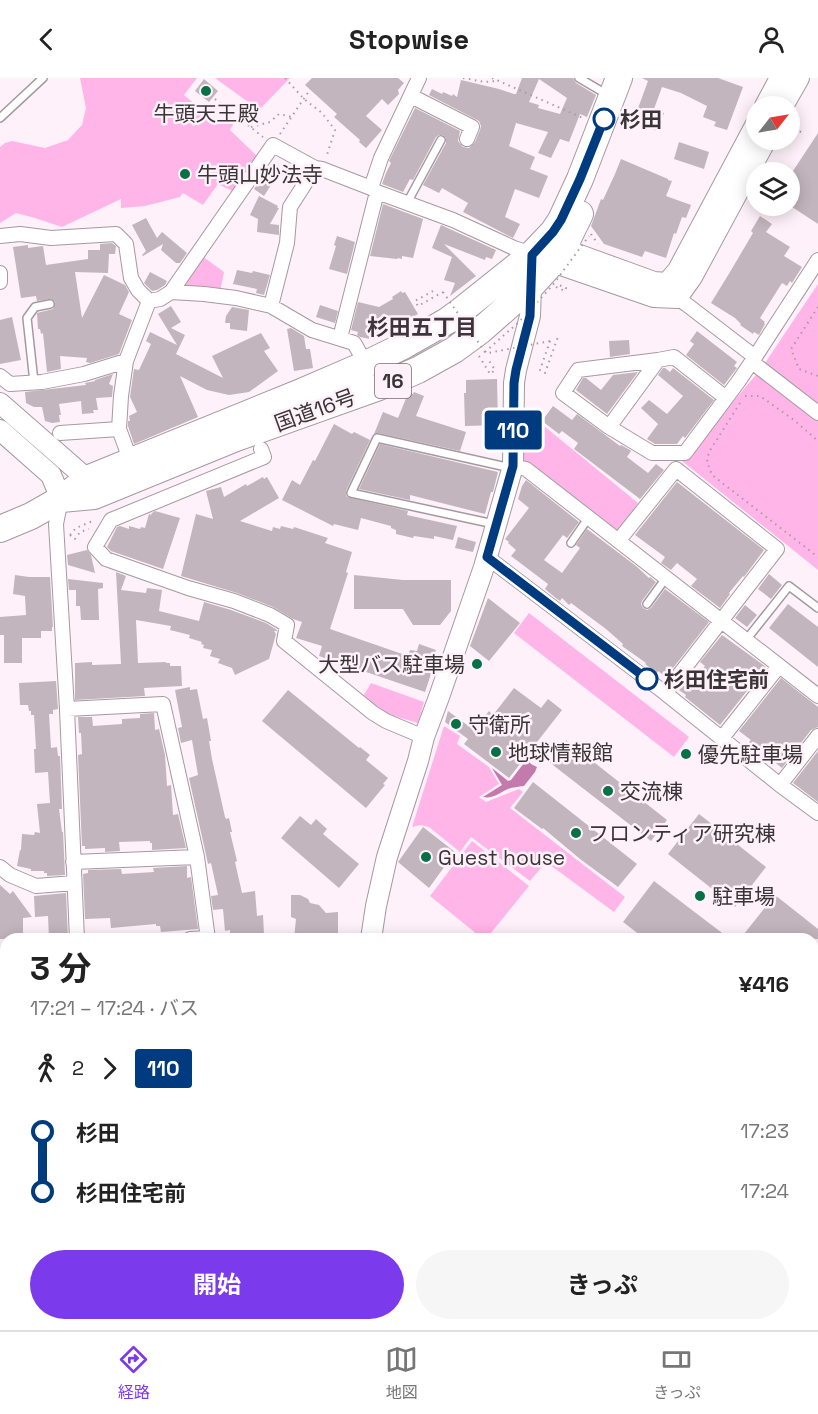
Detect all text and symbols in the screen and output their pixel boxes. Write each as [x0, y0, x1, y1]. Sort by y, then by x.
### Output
text: Stopwise [349, 22, 469, 57]
icon: back [30, 23, 63, 56]
icon: person [755, 23, 788, 56]
marker: 牛頭天王殿 [199, 84, 213, 98]
north arrow [746, 96, 800, 150]
map controls [746, 96, 800, 216]
place label: 牛頭天王殿 [154, 100, 259, 127]
place label: 杉田 [620, 106, 662, 133]
marker: 杉田 [593, 108, 615, 130]
place label: 牛頭山妙法寺 [197, 161, 323, 188]
button: layers [746, 162, 800, 216]
marker: 牛頭山妙法寺 [178, 167, 192, 181]
district label: 杉田五丁目 [367, 313, 477, 341]
road number: 16 [375, 364, 411, 398]
street label: 国道16号 [271, 383, 359, 437]
line badge: 110 [478, 410, 548, 450]
text: 110 [497, 417, 529, 444]
place label: 大型バス駐車場 [318, 651, 465, 678]
marker: 大型バス駐車場 [470, 657, 484, 671]
place label: 杉田住宅前 [664, 666, 769, 693]
marker: 杉田住宅前 [636, 668, 658, 690]
place label: 守衛所 [468, 711, 531, 738]
marker: 守衛所 [449, 717, 463, 731]
place label: 地球情報館 [508, 739, 613, 766]
place label: 優先駐車場 [698, 741, 803, 768]
marker: 地球情報館 [489, 745, 503, 759]
marker: 優先駐車場 [679, 747, 693, 761]
place label: 交流棟 [620, 778, 683, 805]
marker: 交流棟 [601, 784, 615, 798]
place label: フロンティア研究棟 [588, 820, 776, 847]
marker: フロンティア研究棟 [569, 826, 583, 840]
place label: Guest house [438, 844, 565, 871]
marker: Guest house [419, 850, 433, 864]
place label: 駐車場 [712, 883, 775, 910]
marker: 駐車場 [693, 889, 707, 903]
text: 3 分 [30, 948, 91, 990]
text: ¥416 [739, 970, 789, 998]
text: 17:21 – 17:24 · バス [30, 995, 199, 1021]
icon: walk [30, 1052, 63, 1085]
icon: forward [93, 1052, 126, 1085]
text: 2 [72, 1055, 84, 1081]
text: 110 [147, 1055, 180, 1082]
text: 17:23 [740, 1118, 789, 1144]
text: 杉田 [76, 1119, 120, 1147]
text: 17:24 [740, 1178, 789, 1204]
text: 杉田住宅前 [76, 1179, 186, 1207]
button: 開始 [30, 1250, 404, 1319]
button: きっぷ [416, 1250, 789, 1319]
tab: 経路 [117, 1343, 150, 1403]
tab: 地図 [385, 1343, 418, 1403]
tab: きっぷ [653, 1343, 701, 1403]

